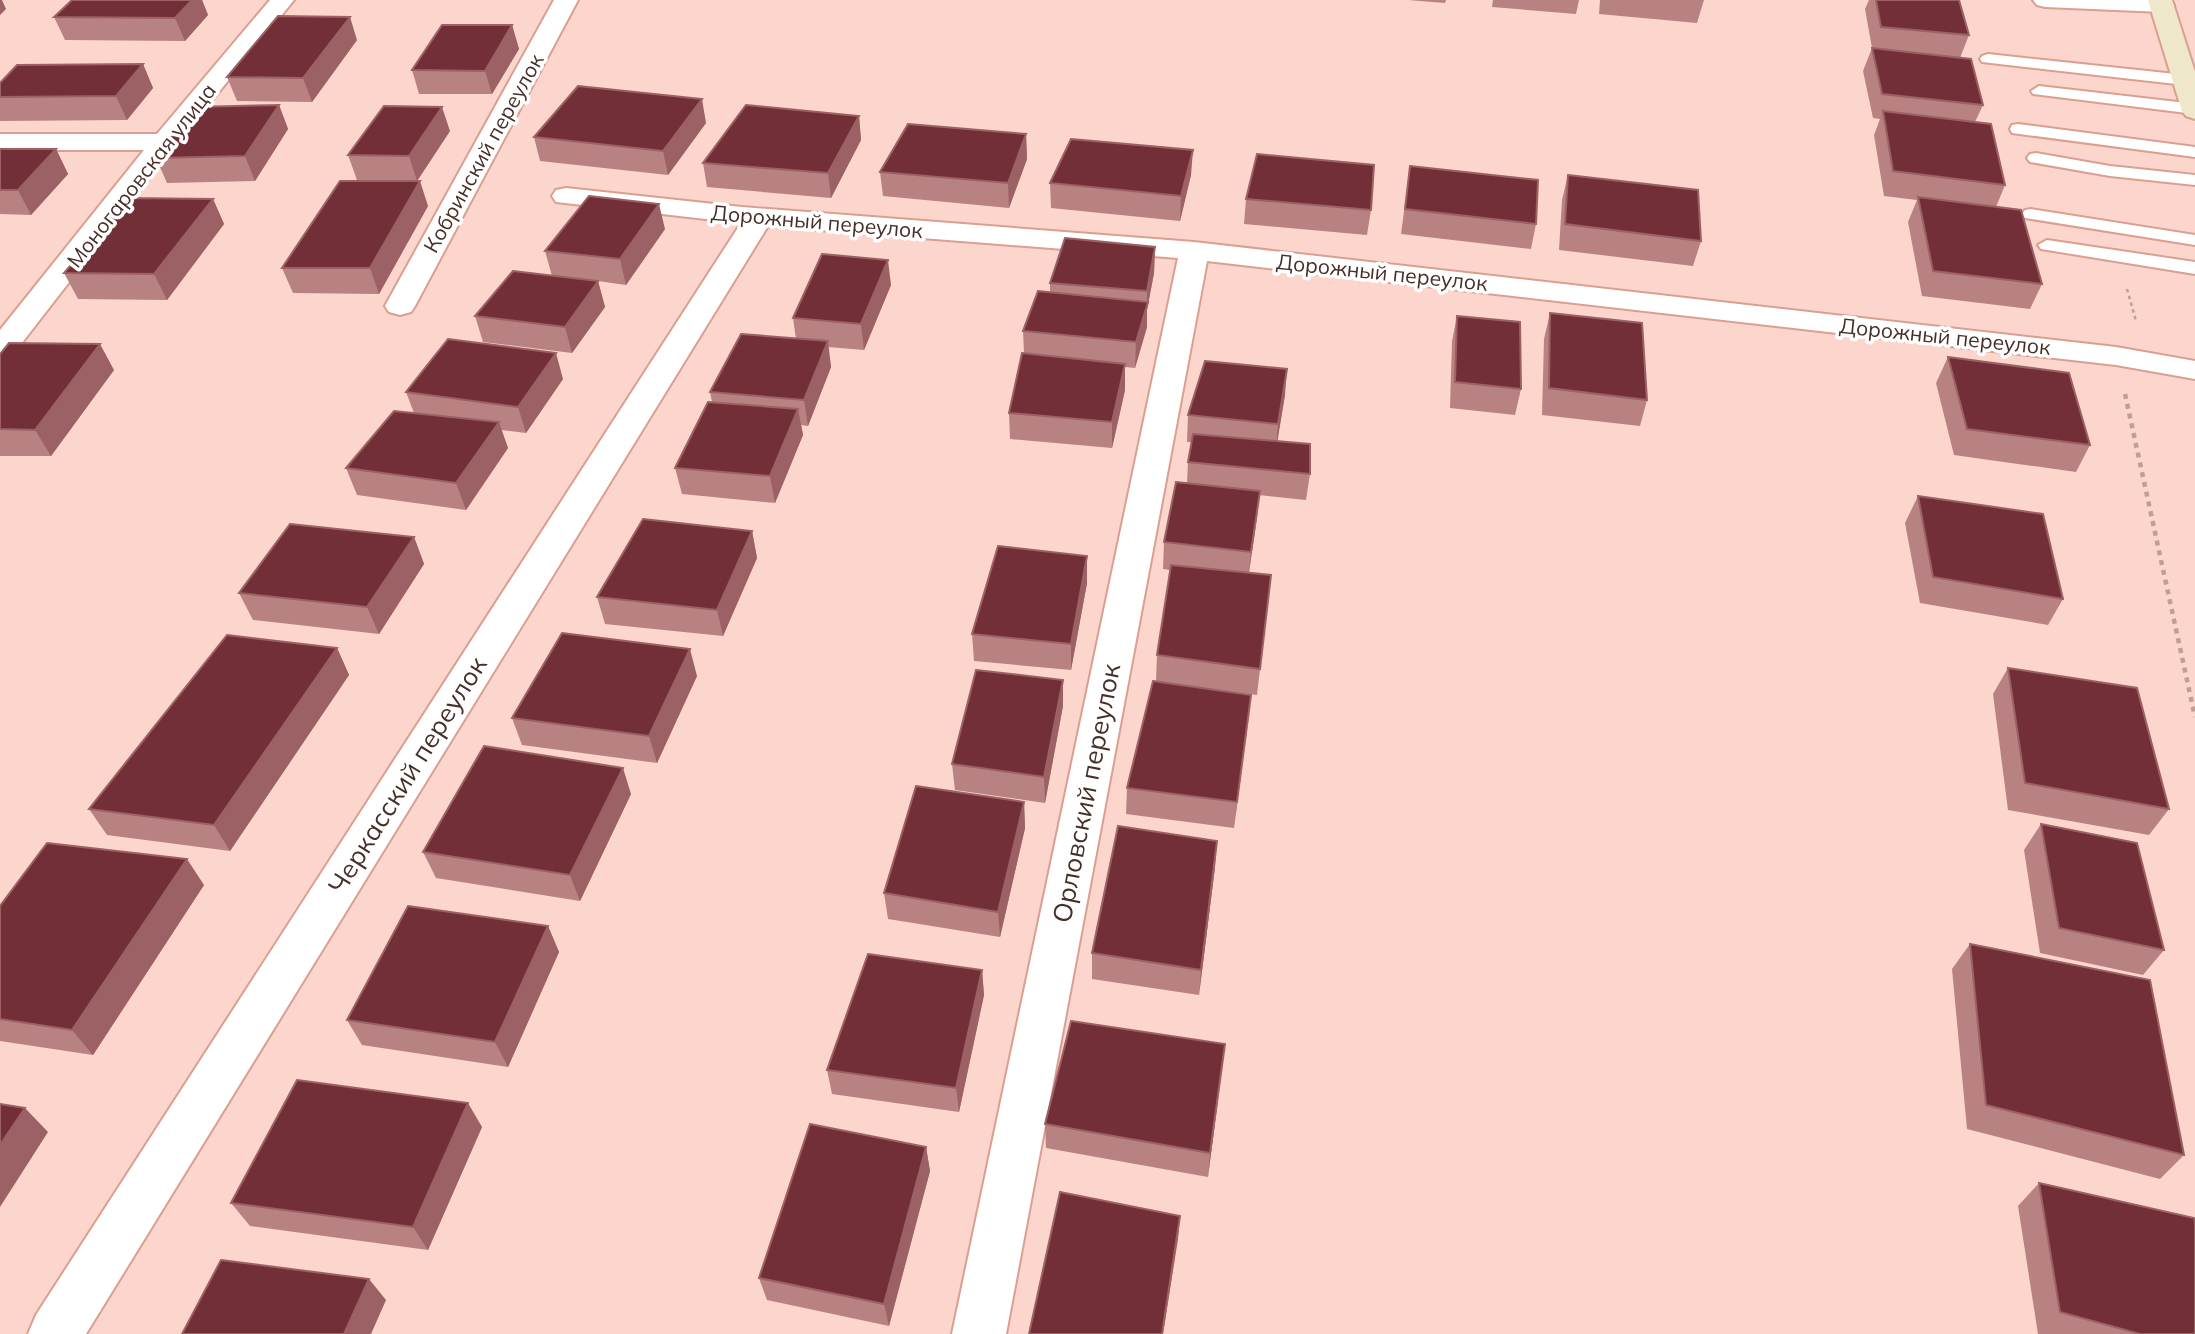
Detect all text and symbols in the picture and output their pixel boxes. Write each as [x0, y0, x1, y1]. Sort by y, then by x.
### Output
street label: Кобринский переулок [417, 48, 549, 257]
street label: Моногаровская улица [61, 78, 221, 272]
street label: Дорожный переулок [710, 199, 925, 243]
street label: Дорожный переулок [1275, 248, 1490, 296]
street label: Дорожный переулок [1838, 312, 2053, 360]
street label: Черкасский переулок [320, 650, 494, 900]
street label: Орловский переулок [1045, 661, 1127, 925]

